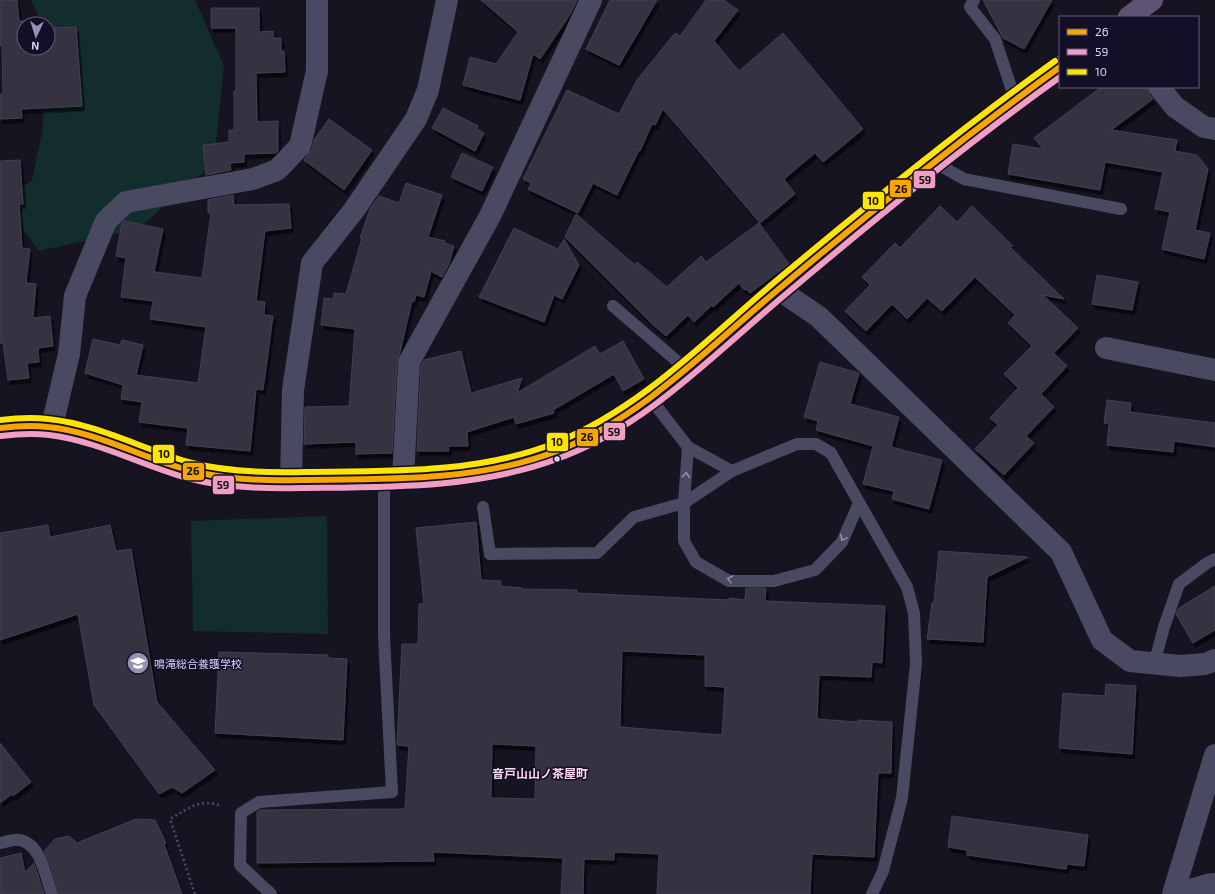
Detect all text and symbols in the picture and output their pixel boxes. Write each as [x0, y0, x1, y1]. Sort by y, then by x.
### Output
north arrow [16, 16, 56, 56]
legend [1059, 16, 1199, 88]
text: 26 [1095, 24, 1109, 38]
text: N [31, 40, 40, 53]
text: 59 [1095, 44, 1108, 58]
text: 10 [1095, 64, 1107, 78]
line badge: 59 [913, 170, 936, 189]
text: 59 [919, 173, 931, 186]
line badge: 26 [889, 179, 912, 198]
text: 26 [895, 182, 908, 195]
line badge: 10 [862, 191, 885, 210]
text: 10 [867, 194, 879, 207]
line badge: 59 [603, 422, 626, 441]
text: 59 [608, 425, 620, 438]
line badge: 26 [576, 428, 599, 447]
text: 26 [581, 430, 594, 443]
line badge: 10 [546, 432, 569, 452]
text: 10 [551, 435, 563, 448]
line badge: 10 [152, 444, 175, 464]
text: 10 [158, 447, 170, 460]
unlabelled marker [552, 454, 562, 464]
line badge: 26 [182, 462, 205, 481]
text: 26 [187, 464, 200, 477]
one-way arrow [681, 472, 690, 478]
line badge: 59 [212, 475, 235, 495]
text: 59 [217, 478, 229, 491]
one-way arrow [840, 534, 848, 542]
one-way arrow [726, 576, 733, 584]
school or university icon: 鳴滝総合養護学校 [125, 650, 151, 676]
place label: 鳴滝総合養護学校 [154, 657, 242, 670]
district label: 音戸山山ノ茶屋町 [492, 766, 588, 780]

